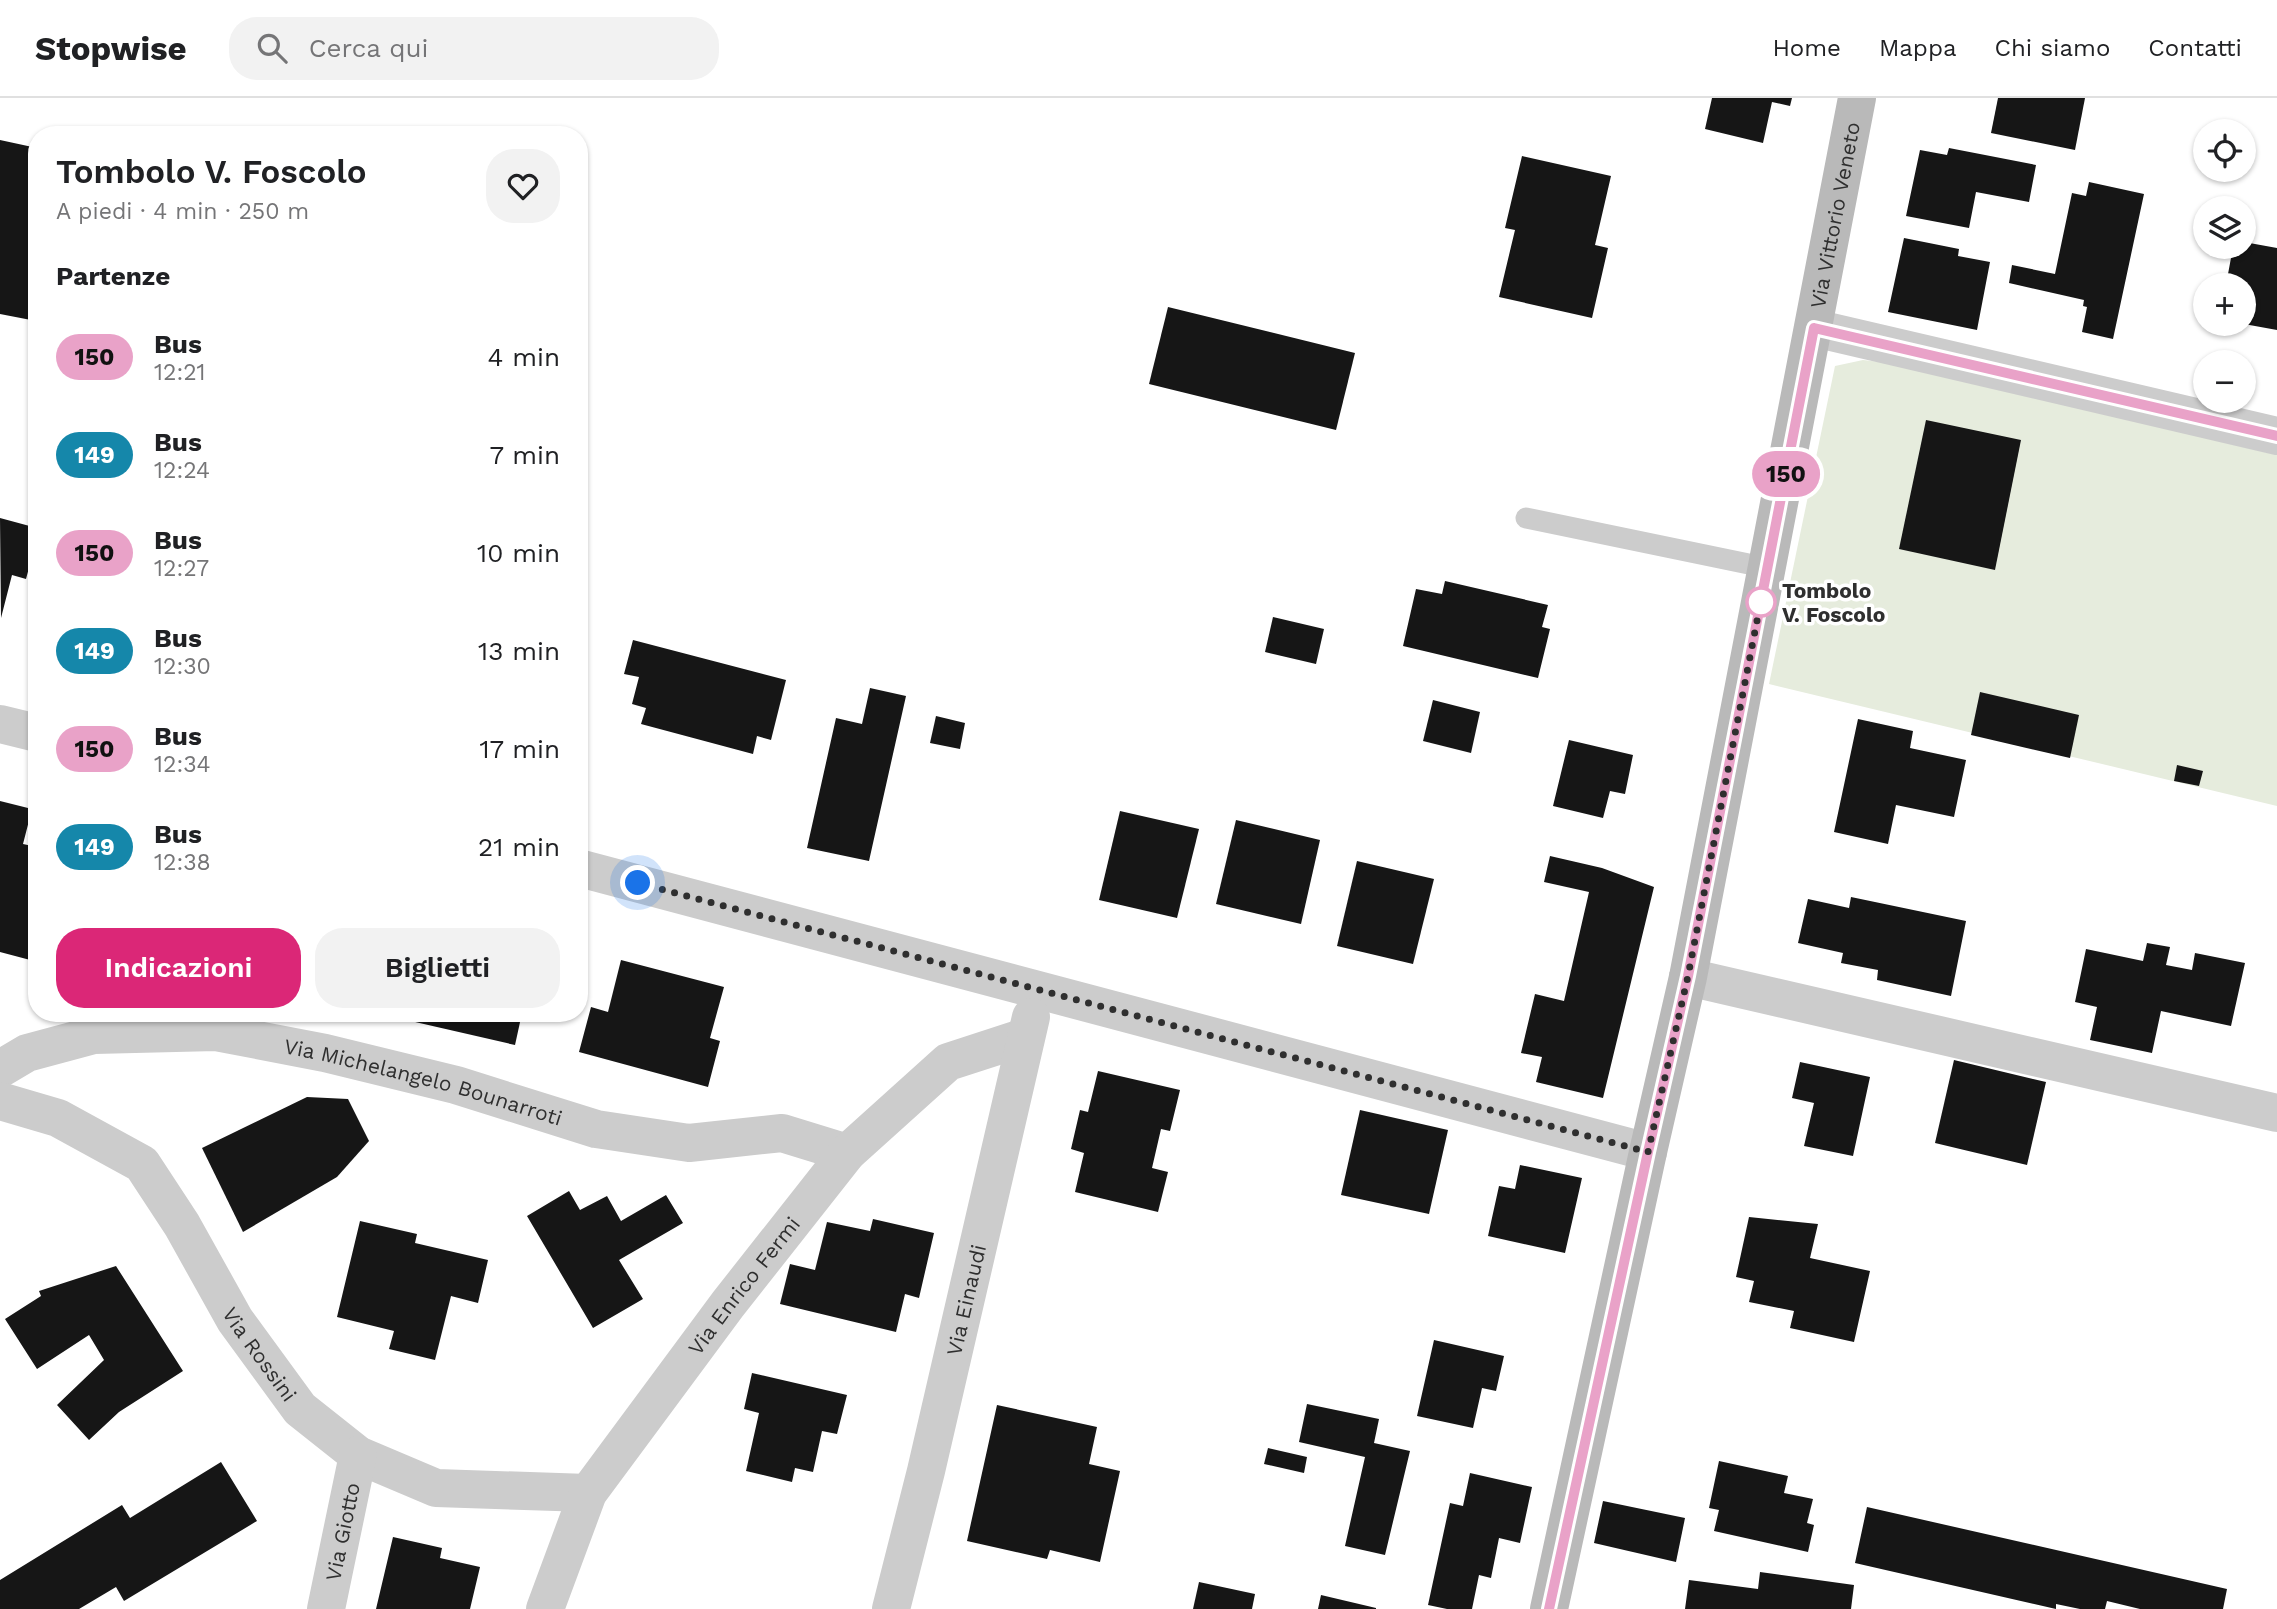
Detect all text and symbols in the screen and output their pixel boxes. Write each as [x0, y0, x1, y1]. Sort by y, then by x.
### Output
search box [229, 17, 719, 80]
text: Stopwise [35, 29, 187, 68]
icon: search [253, 29, 291, 67]
text: Cerca qui [309, 33, 428, 63]
text: Home [1772, 34, 1841, 62]
text: Mappa [1879, 34, 1957, 62]
text: Chi siamo [1995, 34, 2110, 62]
text: Contatti [2148, 34, 2242, 62]
map controls [2193, 119, 2256, 413]
button: locate [2193, 119, 2256, 182]
street label: Via Vittorio Veneto [1804, 120, 1865, 310]
button: heart [486, 149, 560, 223]
text: Tombolo V. Foscolo [56, 152, 366, 191]
button: layers [2193, 196, 2256, 259]
text: A piedi · 4 min · 250 m [56, 198, 309, 225]
text: Partenze [56, 261, 170, 291]
button: + [2193, 273, 2256, 336]
text: Bus [154, 329, 202, 359]
text: 4 min [487, 342, 560, 372]
text: 150 [75, 343, 114, 371]
button: − [2193, 350, 2256, 413]
text: 12:21 [154, 359, 206, 386]
text: Bus [154, 427, 202, 457]
text: 7 min [490, 440, 560, 470]
text: 149 [74, 441, 115, 469]
line badge: 150 [1746, 451, 1826, 497]
text: 12:24 [154, 457, 210, 484]
text: 150 [1766, 460, 1806, 488]
text: Bus [154, 525, 202, 555]
text: 10 min [477, 538, 560, 568]
text: 150 [75, 539, 114, 567]
text: 12:27 [154, 555, 209, 582]
place label: Tombolo V. Foscolo [1782, 578, 1885, 627]
marker: Tombolo V. Foscolo [1746, 587, 1776, 617]
text: Bus [154, 623, 202, 653]
text: 13 min [478, 636, 560, 666]
text: 149 [74, 637, 115, 665]
text: 12:30 [154, 653, 211, 680]
text: Bus [154, 721, 202, 751]
text: 17 min [479, 734, 560, 764]
text: 150 [75, 735, 114, 763]
text: 12:34 [154, 751, 211, 778]
text: Bus [154, 819, 202, 849]
text: 21 min [478, 832, 560, 862]
text: 149 [74, 833, 115, 861]
text: 12:38 [154, 849, 211, 876]
your location [620, 865, 655, 900]
button: Indicazioni [56, 928, 301, 1008]
button: Biglietti [315, 928, 560, 1008]
street label: Via Michelangelo Bounarroti [282, 1033, 565, 1130]
street label: Via Enrico Fermi [682, 1211, 805, 1360]
street label: Via Einaudi [941, 1242, 991, 1358]
street label: Via Rossini [218, 1302, 302, 1406]
street label: Via Giotto [320, 1480, 364, 1583]

